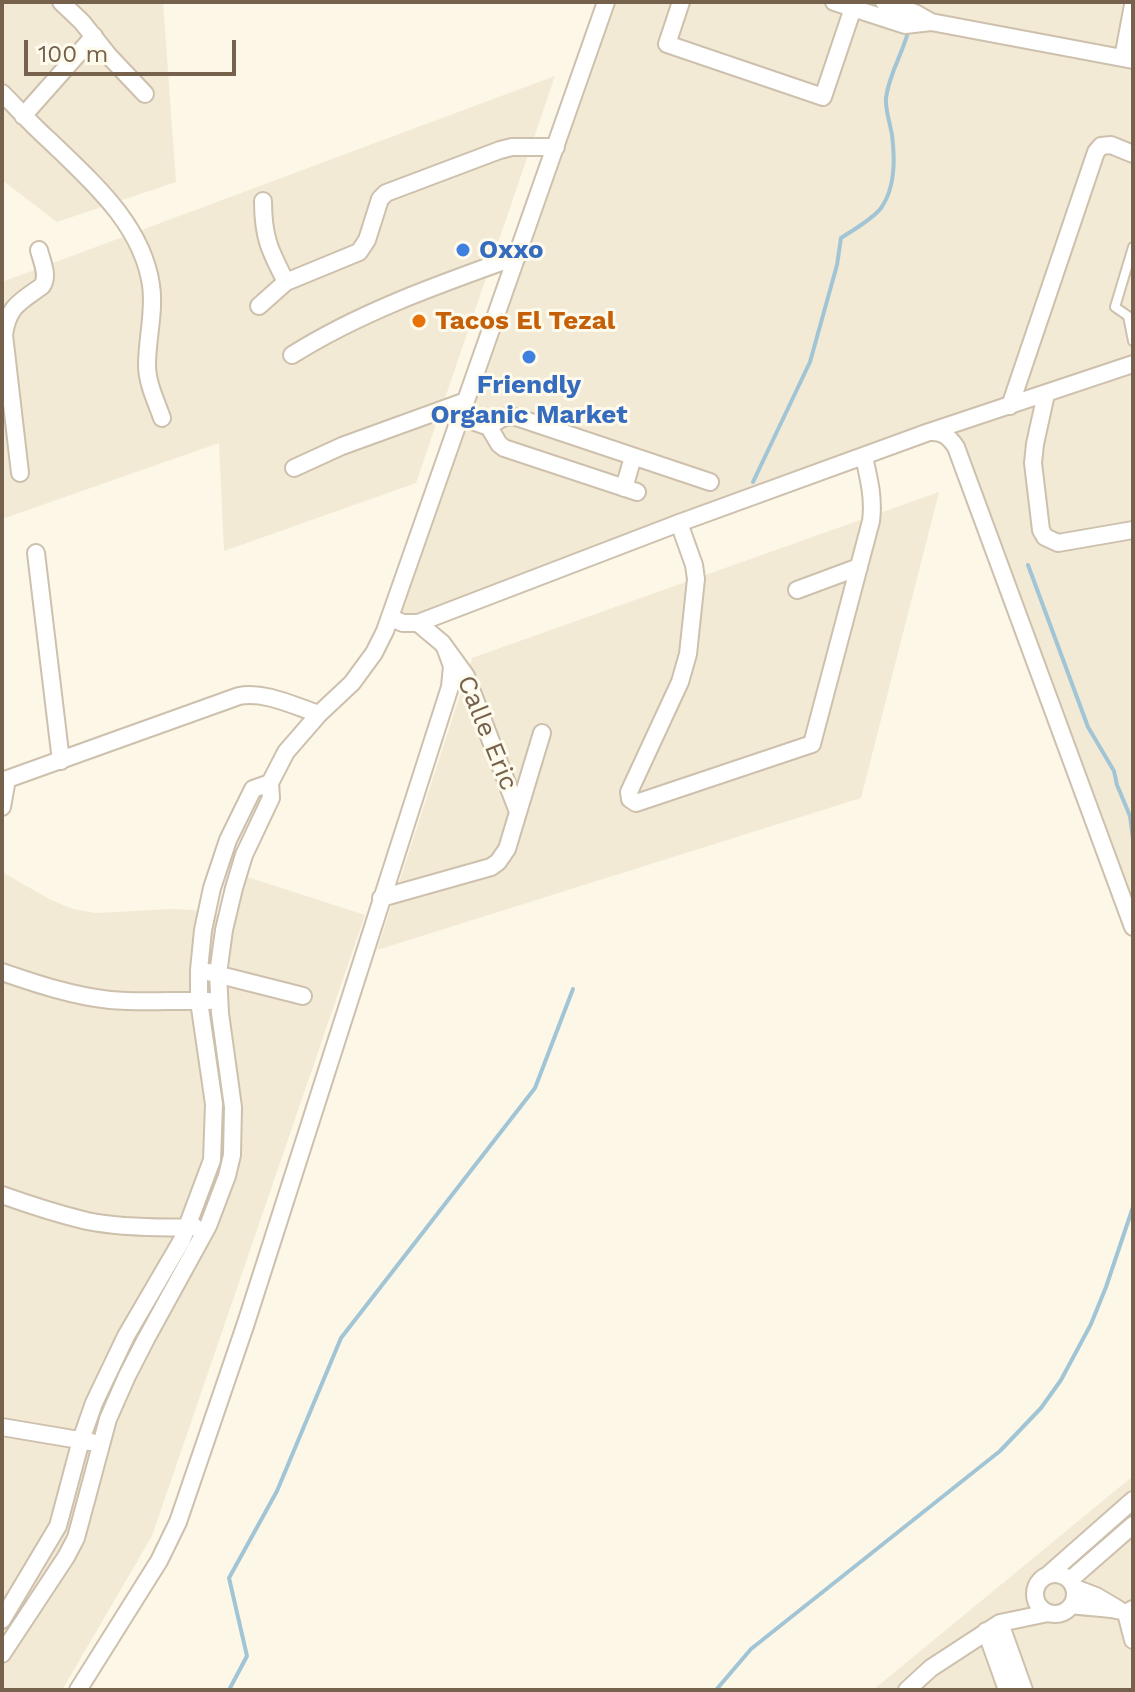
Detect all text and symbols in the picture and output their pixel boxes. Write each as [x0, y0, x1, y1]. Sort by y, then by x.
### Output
scale bar [28, 24, 240, 74]
text: 100 m [38, 40, 108, 68]
place label: Oxxo [479, 234, 544, 266]
marker: Oxxo [454, 241, 472, 259]
place label: Tacos El Tezal [435, 305, 615, 337]
marker: Tacos El Tezal [410, 312, 428, 330]
marker: Friendly Organic Market [520, 348, 538, 366]
place label: Friendly Organic Market [430, 369, 628, 430]
street label: Calle Eric [450, 671, 524, 795]

